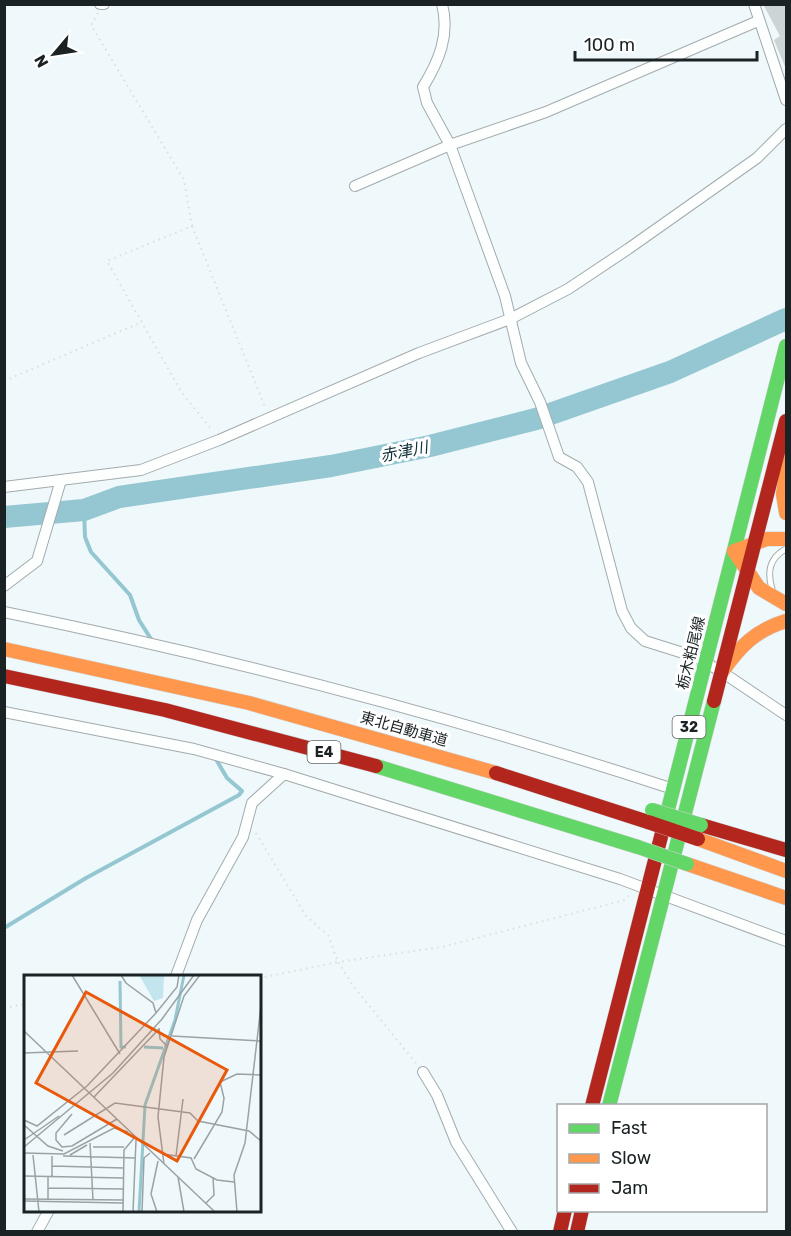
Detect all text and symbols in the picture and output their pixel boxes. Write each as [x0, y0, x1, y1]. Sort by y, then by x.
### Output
north arrow [24, 24, 84, 84]
scale bar [575, 24, 756, 62]
text: 100 m [584, 34, 635, 56]
text: N [30, 51, 52, 71]
water label: 赤津川 [379, 437, 431, 465]
street label: 栃木粕尾線 [673, 614, 709, 692]
street label: 東北自動車道 [358, 708, 450, 750]
road number: 32 [672, 716, 706, 738]
road number: E4 [308, 741, 340, 763]
inset map [24, 975, 261, 1212]
legend [557, 1104, 767, 1212]
text: Fast [611, 1117, 647, 1139]
text: Slow [611, 1147, 651, 1169]
text: Jam [611, 1177, 648, 1199]

